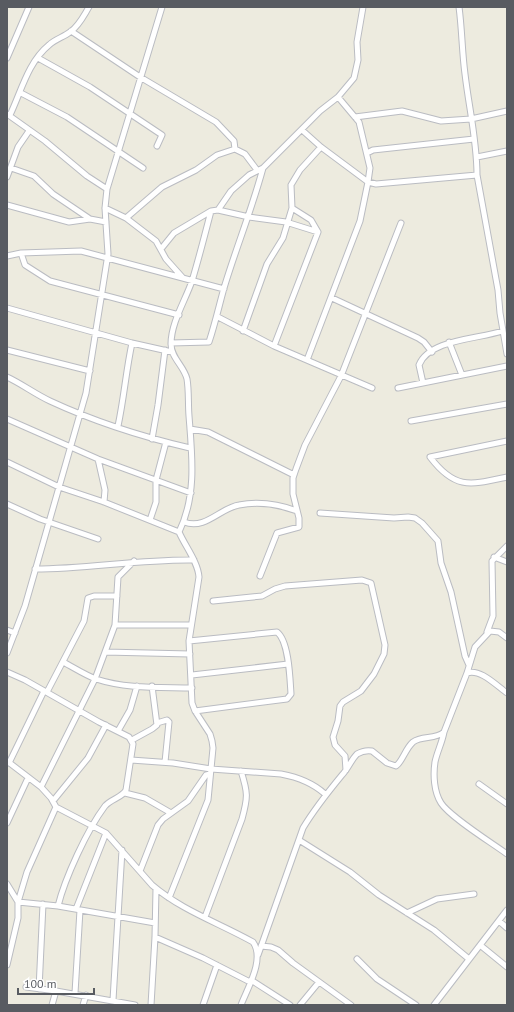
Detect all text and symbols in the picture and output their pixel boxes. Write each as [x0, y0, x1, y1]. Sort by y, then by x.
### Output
scale bar [18, 970, 94, 996]
text: 100 m [24, 976, 57, 991]

